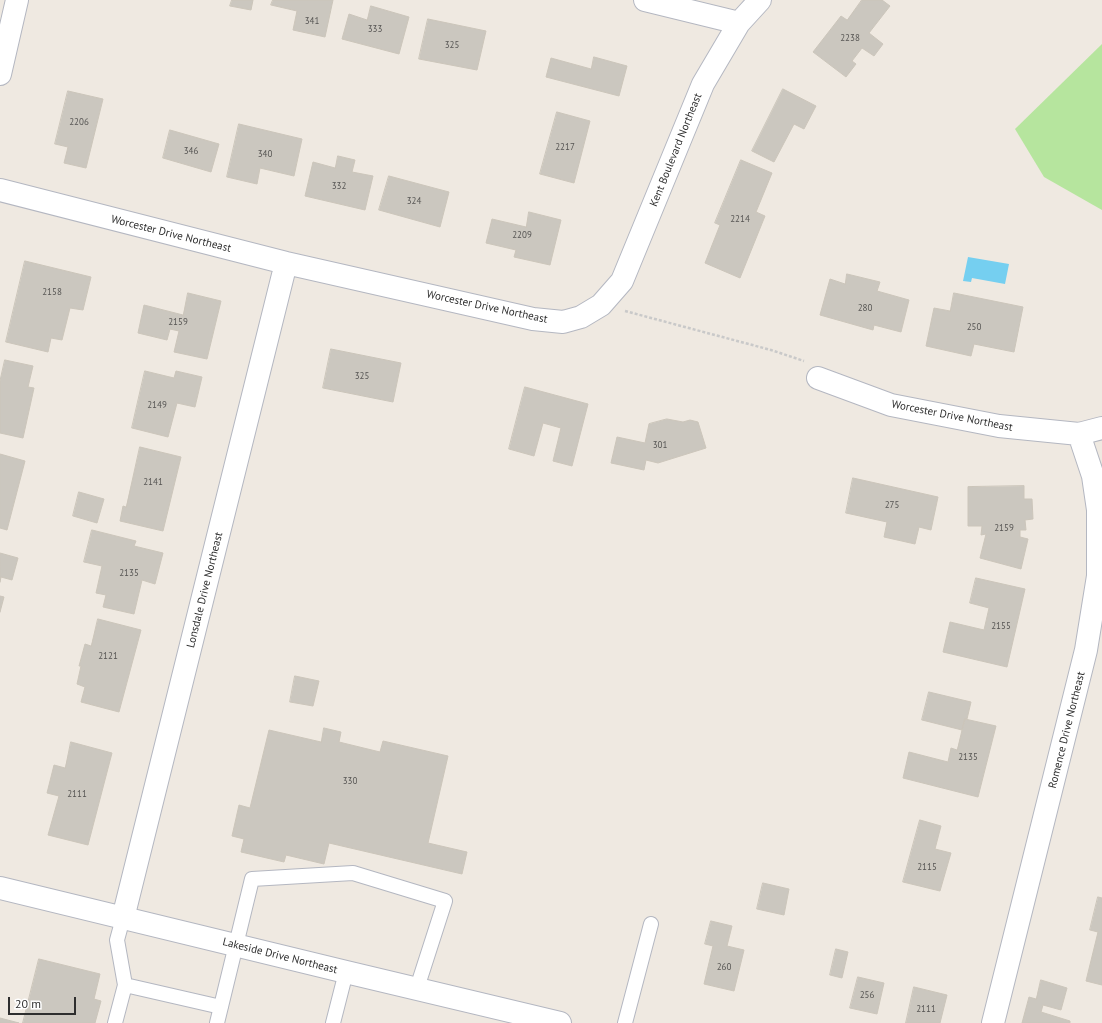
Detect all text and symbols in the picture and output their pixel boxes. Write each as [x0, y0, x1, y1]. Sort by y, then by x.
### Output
house number: 341 [305, 16, 319, 26]
house number: 333 [368, 24, 382, 34]
house number: 2238 [840, 33, 860, 43]
house number: 325 [445, 40, 459, 50]
street label: Kent Boulevard Northeast [647, 91, 705, 209]
house number: 2206 [69, 117, 89, 127]
house number: 2217 [555, 142, 575, 152]
house number: 346 [184, 146, 198, 156]
house number: 340 [258, 149, 272, 159]
house number: 332 [332, 181, 346, 191]
house number: 324 [407, 196, 421, 206]
street label: Worcester Drive Northeast [110, 213, 232, 255]
house number: 2214 [730, 214, 750, 224]
house number: 2209 [512, 230, 532, 240]
house number: 2158 [42, 287, 62, 297]
street label: Worcester Drive Northeast [425, 288, 549, 326]
house number: 280 [858, 303, 872, 313]
house number: 2159 [168, 317, 188, 327]
house number: 250 [967, 322, 981, 332]
house number: 325 [355, 371, 369, 381]
street label: Worcester Drive Northeast [890, 398, 1014, 434]
house number: 2149 [147, 400, 167, 410]
house number: 301 [653, 440, 667, 450]
house number: 2141 [143, 477, 163, 487]
house number: 275 [885, 500, 899, 510]
house number: 2159 [994, 523, 1014, 533]
street label: Lonsdale Drive Northeast [184, 531, 226, 649]
house number: 2135 [119, 568, 139, 578]
house number: 2155 [991, 621, 1011, 631]
house number: 2121 [98, 651, 118, 661]
street label: Romence Drive Northeast [1046, 670, 1088, 790]
house number: 2135 [958, 752, 978, 762]
house number: 330 [343, 776, 357, 786]
house number: 2111 [67, 789, 87, 799]
house number: 2115 [917, 862, 937, 872]
street label: Lakeside Drive Northeast [221, 935, 339, 977]
house number: 260 [717, 962, 731, 972]
scale bar [10, 989, 78, 1015]
house number: 256 [860, 990, 874, 1000]
text: 20 m [15, 996, 41, 1011]
house number: 2111 [916, 1004, 936, 1014]

